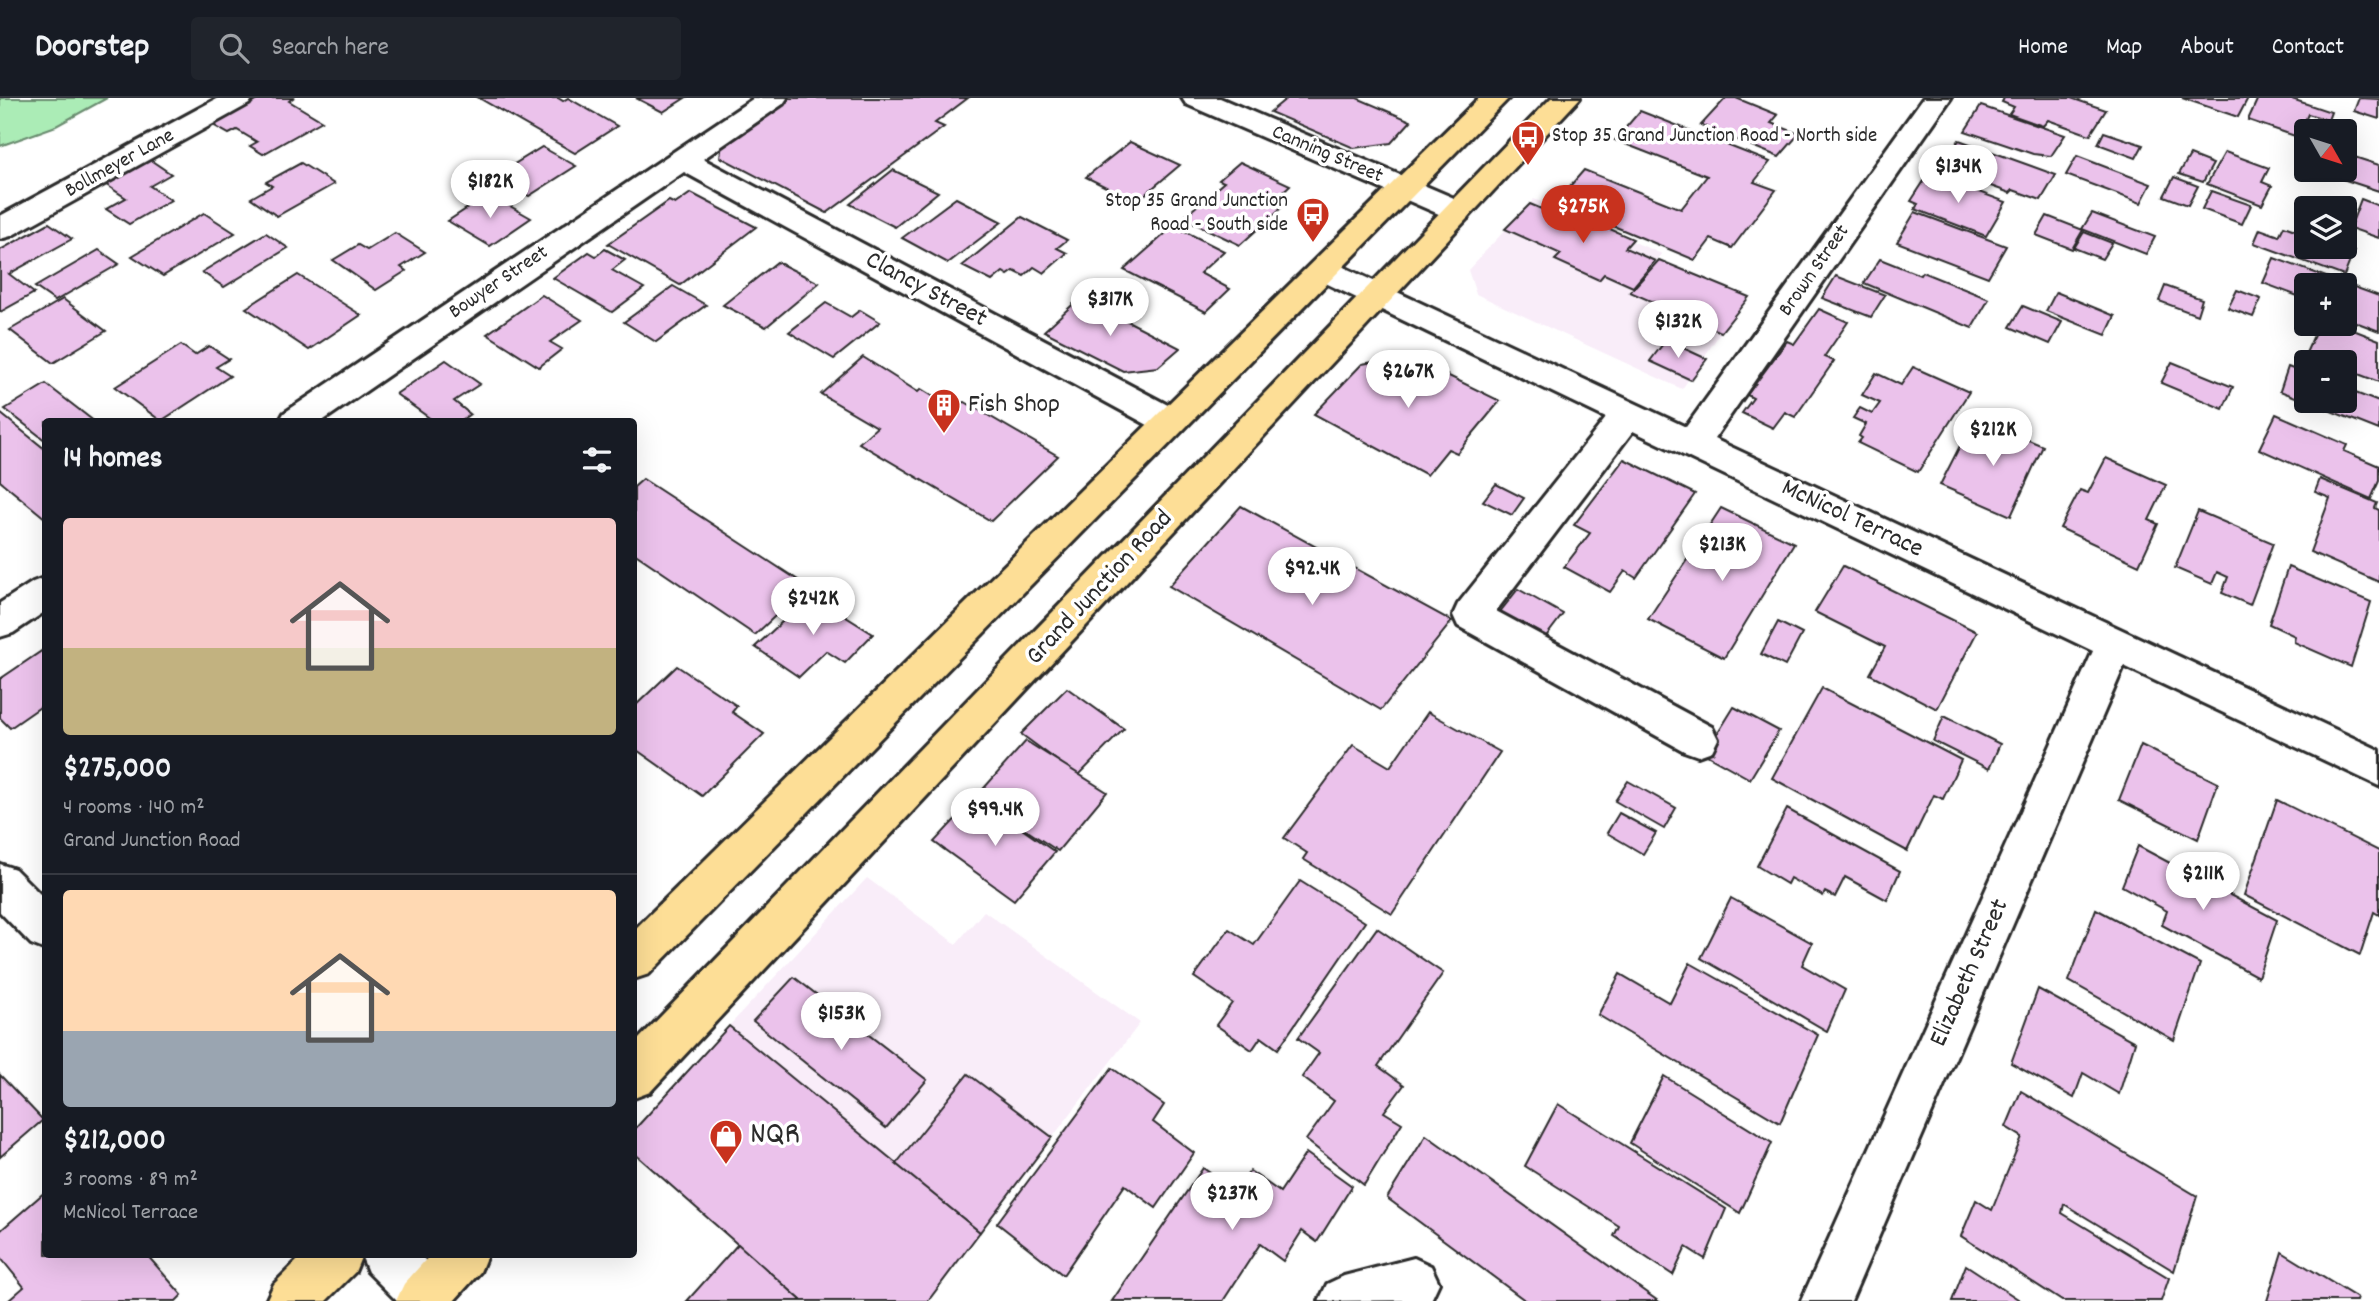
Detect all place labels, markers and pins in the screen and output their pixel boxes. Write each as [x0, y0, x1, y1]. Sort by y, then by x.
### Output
bus stop icon: Stop 35 Grand Junction Road - North side [1509, 118, 1547, 167]
place label: Stop 35 Grand Junction Road - North side [1552, 122, 1877, 152]
pin: $134K [1909, 146, 2007, 205]
pin: $182K [441, 160, 539, 220]
pin: $275K [1534, 186, 1632, 245]
place label: Stop 35 Grand Junction Road - South side [1105, 187, 1288, 241]
bus stop icon: Stop 35 Grand Junction Road - South side [1294, 195, 1332, 244]
pin: $317K [1061, 278, 1159, 338]
pin: $132K [1629, 300, 1727, 360]
pin: $267K [1359, 350, 1457, 410]
building icon: Fish Shop [925, 386, 963, 435]
place label: Fish Shop [968, 387, 1060, 424]
pin: $212K [1944, 408, 2042, 468]
pin: $213K [1673, 524, 1771, 583]
pin: $92.4K [1255, 547, 1369, 607]
pin: $242K [764, 578, 862, 637]
pin: $99.4K [938, 788, 1052, 848]
pin: $211K [2154, 852, 2252, 912]
pin: $153K [792, 992, 890, 1052]
place label: NQR [750, 1113, 800, 1159]
shop icon: NQR [707, 1117, 745, 1166]
pin: $237K [1183, 1172, 1281, 1232]

